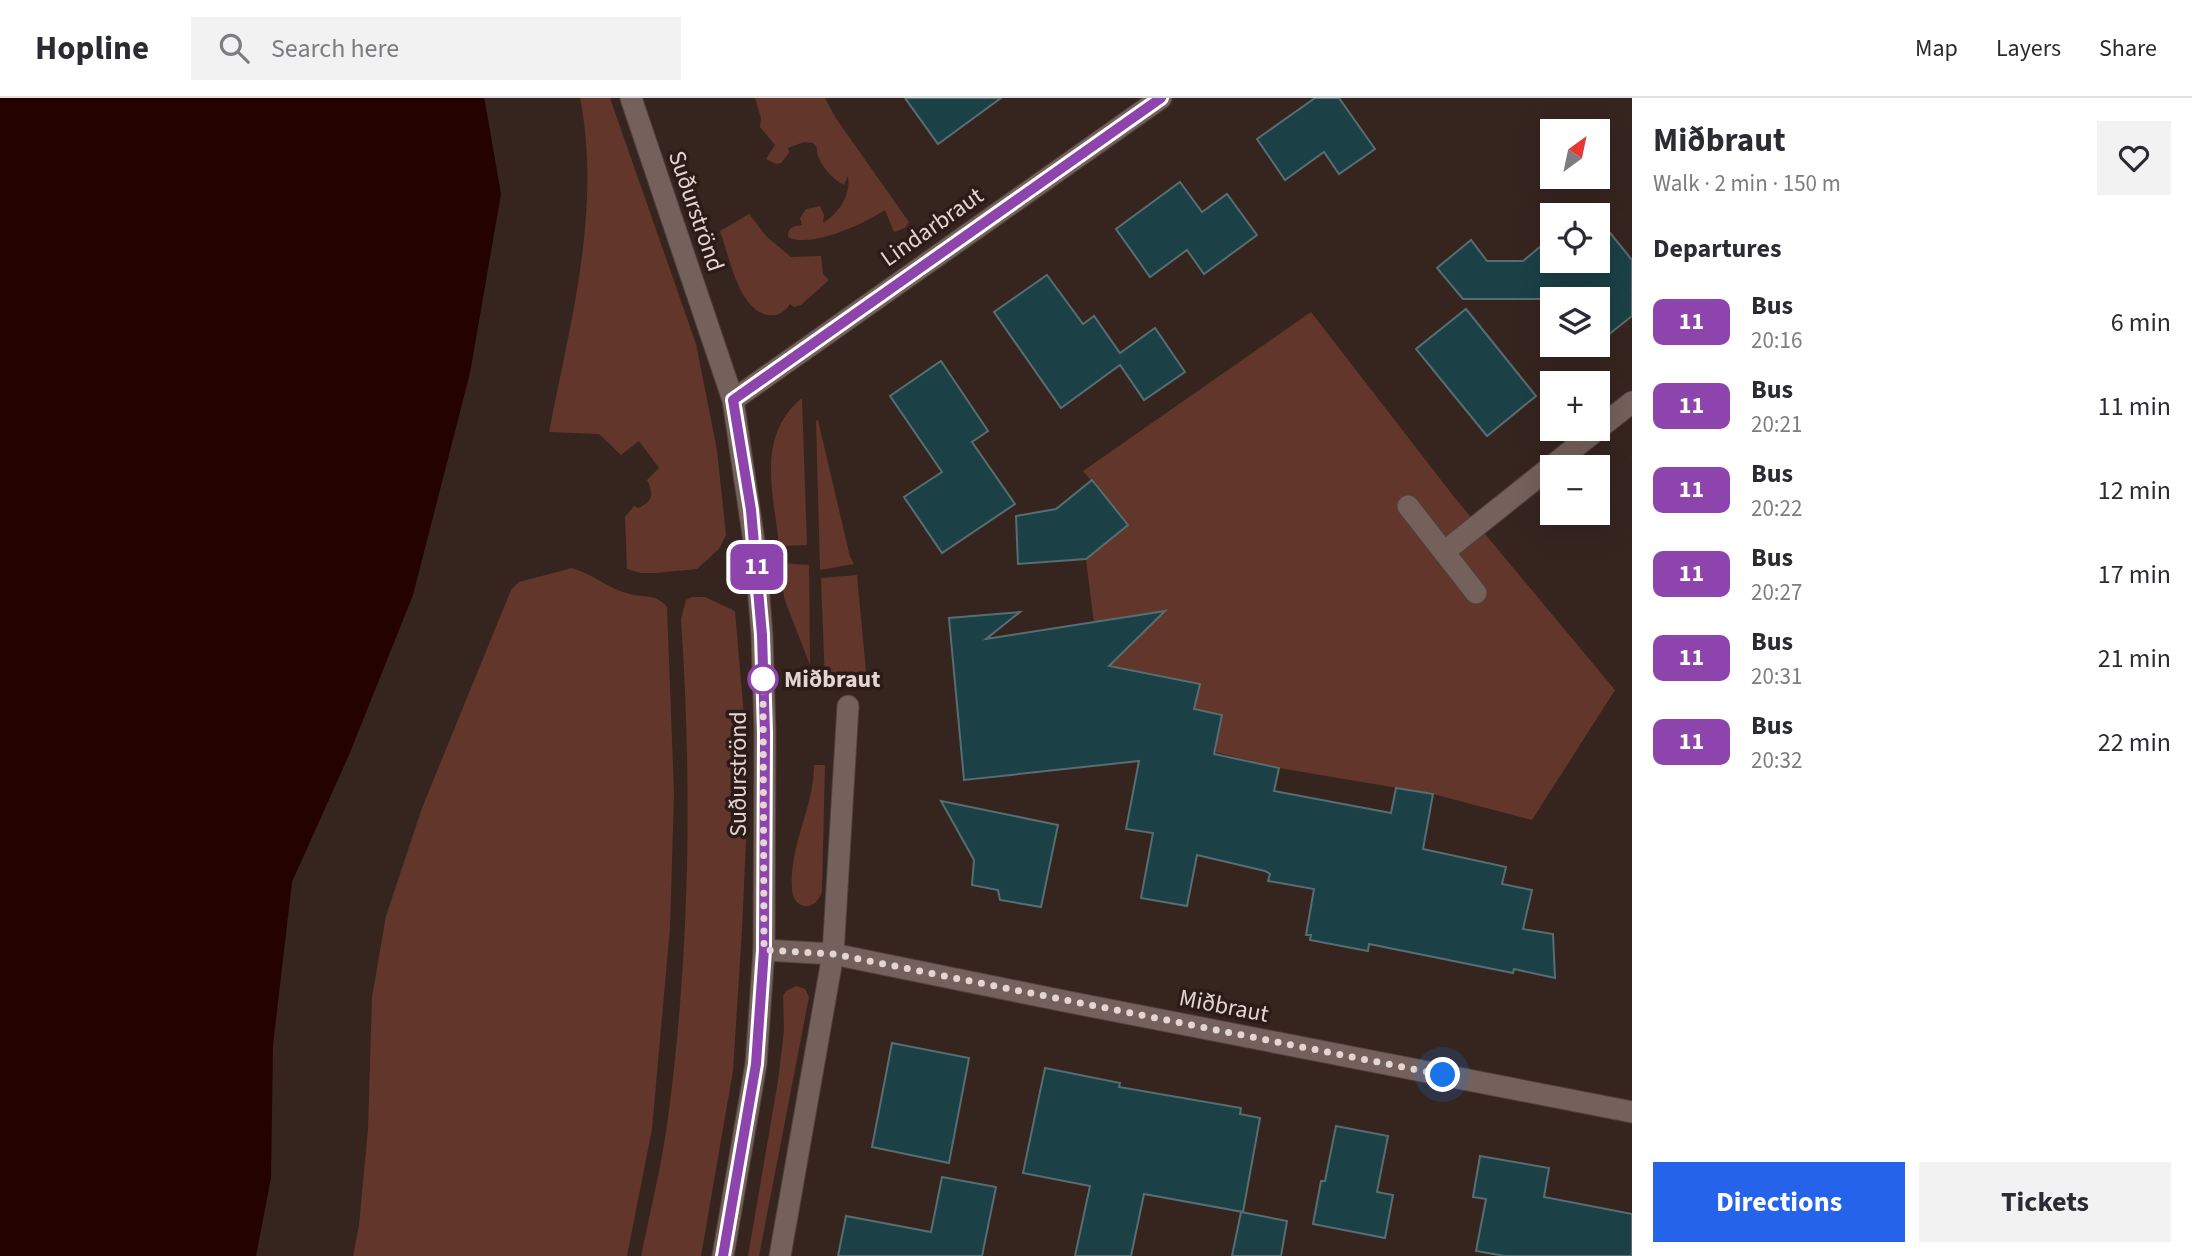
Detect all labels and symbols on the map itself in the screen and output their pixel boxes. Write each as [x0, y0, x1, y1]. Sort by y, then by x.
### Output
north arrow [1540, 119, 1610, 189]
street label: Suðurströnd [659, 146, 733, 276]
street label: Lindarbraut [873, 179, 991, 275]
line badge: 11 [726, 544, 788, 590]
place label: Miðbraut [784, 662, 880, 697]
marker: Miðbraut [748, 664, 778, 694]
street label: Suðurströnd [721, 711, 756, 837]
street label: Miðbraut [1176, 980, 1272, 1032]
your location [1425, 1057, 1460, 1092]

